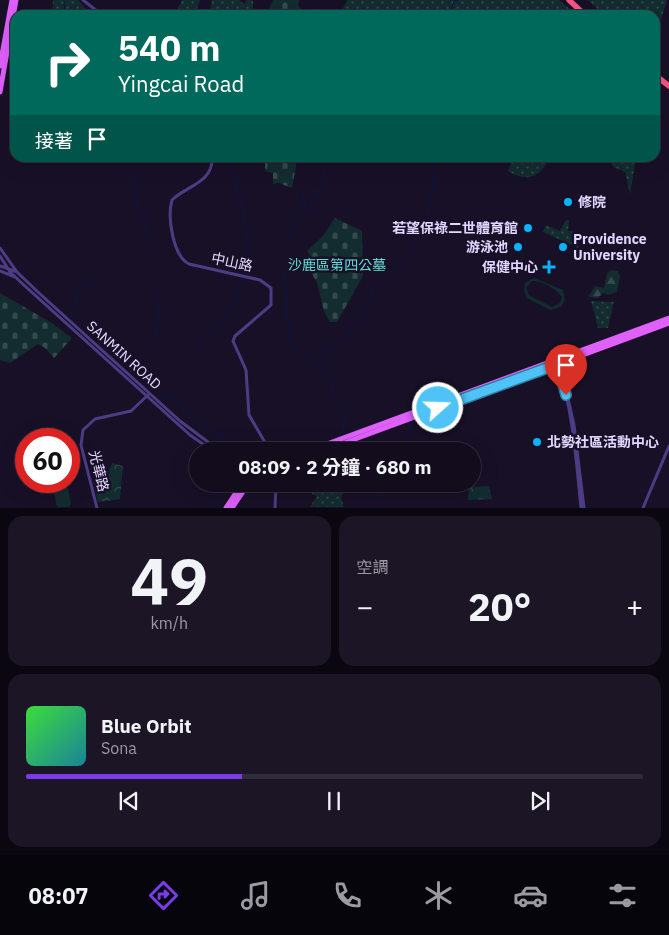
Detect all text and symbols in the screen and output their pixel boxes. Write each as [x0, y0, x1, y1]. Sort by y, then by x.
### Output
text: 540 m [118, 25, 221, 71]
icon: right [35, 30, 100, 95]
text: Yingcai Road [118, 69, 244, 98]
icon: arrive [83, 125, 111, 153]
text: 接著 [35, 129, 73, 153]
place label: 修院 [578, 193, 606, 211]
marker: 修院 [562, 196, 574, 208]
place label: 若望保祿二世體育館 [392, 219, 518, 237]
marker: 若望保祿二世體育館 [522, 222, 534, 234]
place label: Providence University [573, 230, 647, 264]
place label: 游泳池 [466, 238, 508, 256]
marker: 游泳池 [512, 241, 524, 253]
marker: Providence University [557, 241, 569, 253]
street label: 中山路 [210, 249, 254, 275]
park label: 沙鹿區第四公墓 [288, 256, 386, 274]
place label: 保健中心 [482, 258, 538, 276]
marker: 保健中心 [542, 260, 556, 274]
street label: SANMIN ROAD [83, 317, 165, 393]
pin [545, 344, 587, 395]
icon: arrive [552, 351, 580, 379]
position arrow [411, 381, 463, 433]
speed limit sign: 60 [15, 428, 80, 493]
place label: 北勢社區活動中心 [547, 433, 659, 451]
marker: 北勢社區活動中心 [531, 436, 543, 448]
street label: 光華路 [85, 448, 113, 494]
text: 08:09 · 2 分鐘 · 680 m [239, 455, 431, 479]
text: 49 [130, 538, 208, 623]
text: 空調 [357, 557, 389, 577]
text: 20° [468, 582, 531, 631]
text: − [357, 588, 373, 625]
text: + [626, 588, 643, 625]
text: km/h [150, 613, 188, 633]
text: Blue Orbit [101, 714, 191, 738]
text: Sona [101, 738, 137, 758]
icon: previous [115, 787, 143, 815]
icon: pause [320, 787, 348, 815]
icon: next [526, 787, 554, 815]
icon: directions [146, 878, 181, 913]
icon: music [238, 878, 273, 913]
icon: phone [330, 878, 365, 913]
icon: climate [421, 878, 456, 913]
icon: car [513, 878, 548, 913]
icon: filters [605, 878, 640, 913]
text: 08:07 [28, 881, 89, 910]

